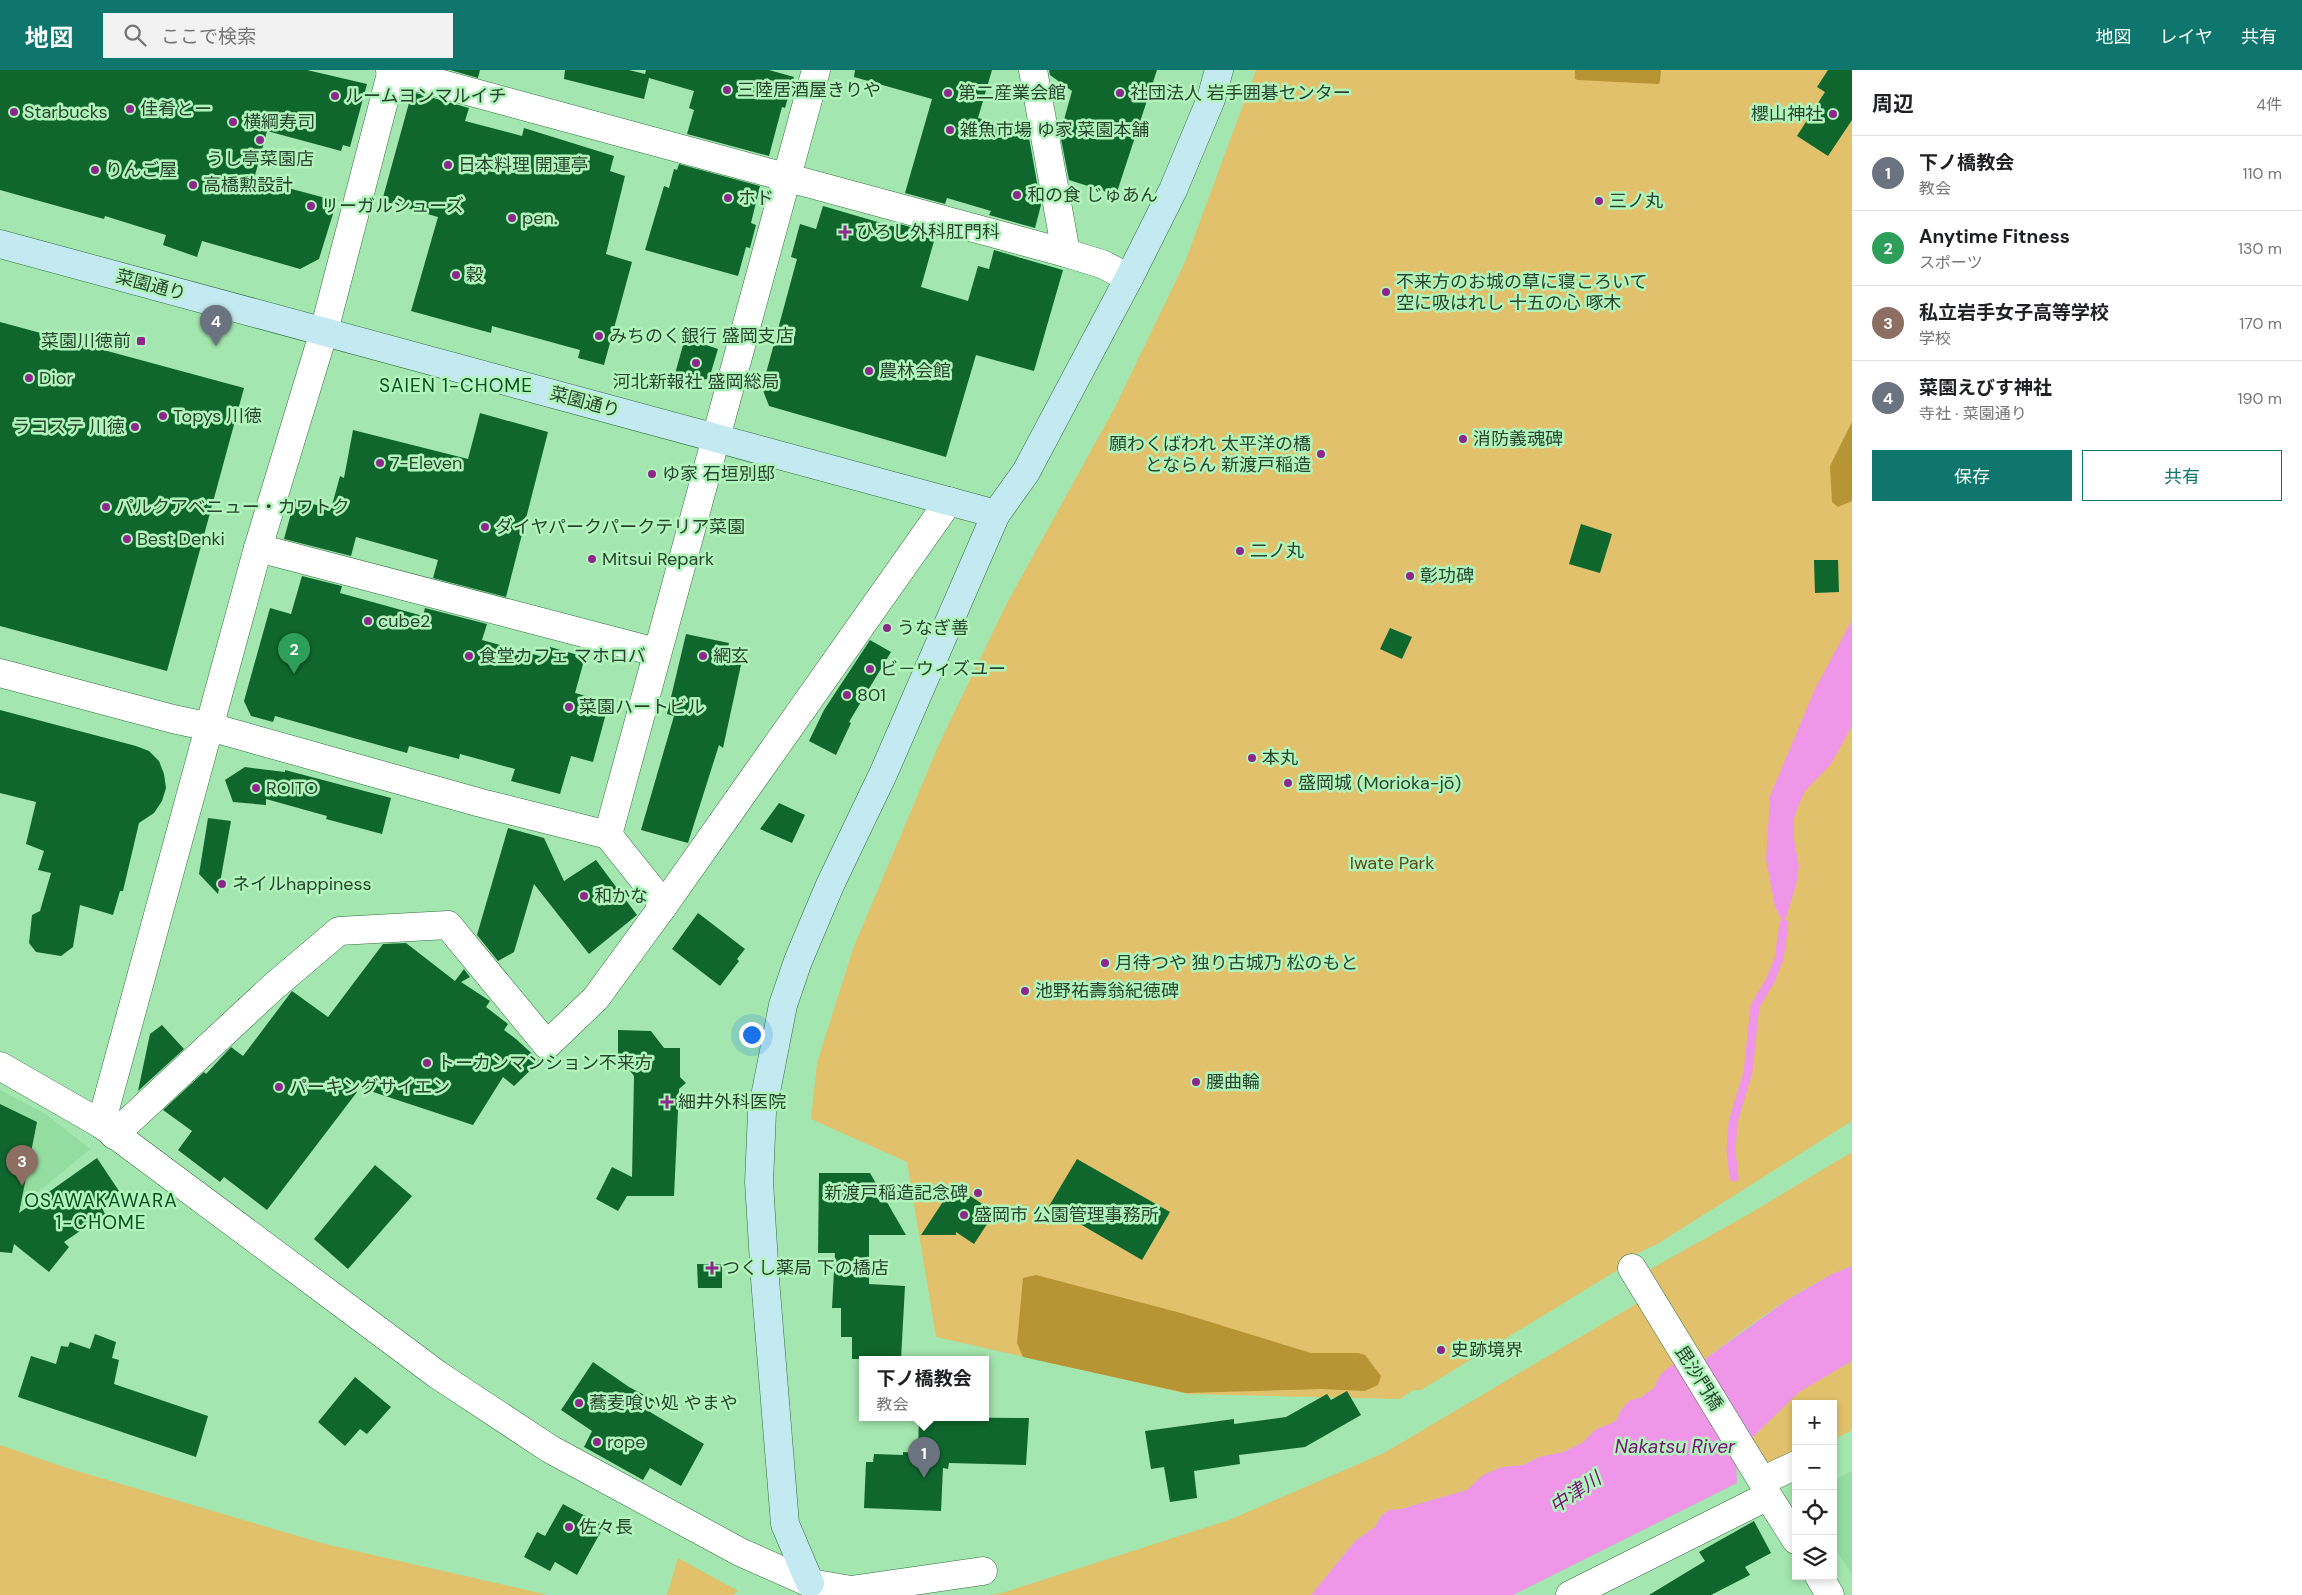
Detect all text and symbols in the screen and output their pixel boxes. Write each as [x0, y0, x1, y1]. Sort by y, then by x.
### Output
search box [103, 13, 453, 58]
icon: search [121, 21, 149, 49]
text: 地図 [25, 22, 73, 53]
text: ここで検索 [161, 24, 256, 49]
text: 地図 [2096, 25, 2132, 49]
text: レイヤ [2160, 25, 2213, 49]
text: 共有 [2241, 25, 2277, 49]
place label: 三陸居酒屋きりや [737, 78, 881, 102]
place label: 第二産業会館 [958, 81, 1066, 105]
place label: 社団法人 岩手囲碁センター [1130, 81, 1351, 105]
place label: ルームヨンマルイチ [345, 84, 506, 108]
marker: 三陸居酒屋きりや [721, 84, 733, 96]
marker: 第二産業会館 [942, 87, 954, 99]
marker: 社団法人 岩手囲碁センター [1114, 87, 1126, 99]
marker: ルームヨンマルイチ [329, 90, 341, 102]
text: 周辺 [1872, 90, 1914, 118]
text: 4件 [2256, 94, 2282, 115]
place label: 佳肴とー [140, 97, 212, 121]
place label: Starbucks [24, 100, 107, 124]
place label: 櫻山神社 [1751, 102, 1823, 126]
marker: 佳肴とー [124, 103, 136, 115]
marker: Starbucks [8, 106, 20, 118]
marker: 櫻山神社 [1827, 108, 1839, 120]
place label: 横綱寿司 [243, 110, 315, 134]
marker: 横綱寿司 [227, 116, 239, 128]
place label: 雑魚市場 ゆ家 菜園本舗 [960, 118, 1150, 142]
marker: 雑魚市場 ゆ家 菜園本舗 [944, 124, 956, 136]
marker: うし亭菜園店 [254, 134, 266, 146]
place label: うし亭菜園店 [206, 147, 314, 171]
text: 下ノ橋教会 [1919, 150, 2014, 175]
place label: 日本料理 開運亭 [458, 153, 589, 177]
place label: りんご屋 [105, 158, 177, 182]
marker: 日本料理 開運亭 [442, 159, 454, 171]
text: 1 [1885, 163, 1891, 184]
text: 110 m [2243, 163, 2282, 184]
marker: りんご屋 [89, 164, 101, 176]
place label: 高橋勲設計 [203, 173, 293, 197]
text: 教会 [1919, 178, 1951, 199]
marker: 高橋勲設計 [187, 179, 199, 191]
place label: 和の食 じゅあん [1027, 183, 1158, 207]
place label: ホド [738, 186, 774, 210]
marker: 和の食 じゅあん [1011, 189, 1023, 201]
place label: 三ノ丸 [1609, 189, 1663, 213]
marker: ホド [722, 192, 734, 204]
place label: リーガルシューズ [321, 194, 464, 218]
marker: 三ノ丸 [1593, 195, 1605, 207]
marker: リーガルシューズ [305, 200, 317, 212]
place label: pen. [522, 206, 557, 230]
marker: pen. [506, 212, 518, 224]
place label: ひろし外科肛門科 [856, 220, 1000, 244]
text: Anytime Fitness [1919, 224, 2070, 249]
marker: ひろし外科肛門科 [838, 225, 852, 239]
text: 2 [1883, 238, 1893, 259]
text: 130 m [2238, 238, 2282, 259]
text: スポーツ [1919, 252, 1983, 273]
place label: 穀 [466, 263, 484, 287]
street label: 菜園通り [113, 264, 189, 306]
marker: 穀 [450, 269, 462, 281]
place label: 不来方のお城の草に寝ころいて 空に吸はれし 十五の心 啄木 [1396, 270, 1647, 315]
marker: 不来方のお城の草に寝ころいて 空に吸はれし 十五の心 啄木 [1380, 286, 1392, 298]
text: 私立岩手女子高等学校 [1919, 300, 2109, 325]
pin: 4 [200, 305, 232, 346]
text: 3 [1883, 313, 1893, 334]
text: 170 m [2239, 313, 2282, 334]
place label: みちのく銀行 盛岡支店 [609, 324, 794, 348]
text: 学校 [1919, 328, 1951, 349]
place label: 菜園川徳前 [41, 329, 131, 353]
marker: みちのく銀行 盛岡支店 [593, 330, 605, 342]
marker: 菜園川徳前 [135, 335, 147, 347]
marker: 河北新報社 盛岡総局 [690, 357, 702, 369]
place label: 農林会館 [879, 359, 951, 383]
marker: 農林会館 [863, 365, 875, 377]
place label: Dior [39, 366, 73, 390]
place label: 河北新報社 盛岡総局 [613, 370, 779, 394]
marker: Dior [23, 372, 35, 384]
district label: SAIEN 1-CHOME [379, 373, 533, 398]
text: 菜園えびす神社 [1919, 375, 2052, 400]
street label: 菜園通り [547, 381, 623, 423]
text: 4 [1883, 388, 1893, 409]
text: 190 m [2238, 388, 2282, 409]
text: 寺社 · 菜園通り [1919, 403, 2027, 424]
place label: Topys 川徳 [173, 404, 262, 428]
marker: Topys 川徳 [157, 410, 169, 422]
place label: ラコステ 川徳 [12, 415, 125, 439]
marker: ラコステ 川徳 [129, 421, 141, 433]
place label: 消防義魂碑 [1473, 427, 1563, 451]
place label: 願わくばわれ 太平洋の橋 とならん 新渡戸稲造 [1109, 432, 1311, 477]
marker: 消防義魂碑 [1457, 433, 1469, 445]
marker: 願わくばわれ 太平洋の橋 とならん 新渡戸稲造 [1315, 448, 1327, 460]
button: 保存 [1872, 450, 2072, 501]
button: 共有 [2082, 450, 2282, 501]
place label: 7-Eleven [390, 451, 462, 475]
marker: 7-Eleven [374, 457, 386, 469]
place label: ゆ家 石垣別邸 [662, 462, 775, 486]
marker: ゆ家 石垣別邸 [646, 468, 658, 480]
place label: パルクアベニュー・カワトク [116, 495, 350, 519]
marker: パルクアベニュー・カワトク [100, 501, 112, 513]
place label: ダイヤパークパークテリア菜園 [495, 515, 745, 539]
marker: ダイヤパークパークテリア菜園 [479, 521, 491, 533]
place label: Best Denki [137, 527, 225, 551]
marker: Best Denki [121, 533, 133, 545]
place label: 二ノ丸 [1250, 539, 1304, 563]
marker: 二ノ丸 [1234, 545, 1246, 557]
place label: Mitsui Repark [602, 547, 714, 571]
marker: Mitsui Repark [586, 553, 598, 565]
place label: 彰功碑 [1420, 564, 1474, 588]
marker: 彰功碑 [1404, 570, 1416, 582]
place label: cube2 [378, 609, 430, 633]
marker: cube2 [362, 615, 374, 627]
place label: うなぎ善 [897, 616, 969, 640]
marker: うなぎ善 [881, 622, 893, 634]
pin: 2 [278, 633, 310, 674]
place label: 食堂カフェ マホロバ [479, 644, 646, 668]
place label: 網玄 [713, 644, 749, 668]
marker: 食堂カフェ マホロバ [463, 650, 475, 662]
marker: 網玄 [697, 650, 709, 662]
place label: ビ－ウィズユー [880, 657, 1006, 681]
marker: ビ－ウィズユー [864, 663, 876, 675]
place label: 801 [857, 683, 886, 707]
marker: 801 [841, 689, 853, 701]
place label: 菜園ハートビル [579, 695, 705, 719]
marker: 菜園ハートビル [563, 701, 575, 713]
place label: 本丸 [1262, 746, 1298, 770]
marker: 本丸 [1246, 752, 1258, 764]
place label: 盛岡城 (Morioka-jō) [1298, 771, 1461, 795]
place label: ROITO [266, 776, 318, 800]
marker: 盛岡城 (Morioka-jō) [1282, 777, 1294, 789]
marker: ROITO [250, 782, 262, 794]
park label: Iwate Park [1350, 851, 1434, 875]
place label: ネイルhappiness [232, 872, 372, 896]
marker: ネイルhappiness [216, 878, 228, 890]
place label: 和かな [594, 884, 648, 908]
marker: 和かな [578, 890, 590, 902]
place label: 月待つや 独り古城乃 松のもと [1115, 951, 1358, 975]
marker: 月待つや 独り古城乃 松のもと [1099, 957, 1111, 969]
place label: 池野祐壽翁紀徳碑 [1035, 979, 1179, 1003]
marker: 池野祐壽翁紀徳碑 [1019, 985, 1031, 997]
your location [739, 1022, 765, 1048]
place label: トーカンマンション不来方 [437, 1051, 653, 1075]
marker: トーカンマンション不来方 [421, 1057, 433, 1069]
place label: 腰曲輪 [1206, 1070, 1260, 1094]
place label: パーキングサイエン [289, 1075, 450, 1099]
marker: 腰曲輪 [1190, 1076, 1202, 1088]
marker: パーキングサイエン [273, 1081, 285, 1093]
place label: 細井外科医院 [678, 1090, 786, 1114]
marker: 細井外科医院 [660, 1095, 674, 1109]
pin: 3 [6, 1145, 38, 1186]
place label: 新渡戸稲造記念碑 [824, 1181, 968, 1205]
marker: 新渡戸稲造記念碑 [972, 1187, 984, 1199]
district label: OSAWAKAWARA 1-CHOME [24, 1188, 178, 1235]
place label: 盛岡市 公園管理事務所 [974, 1203, 1159, 1227]
marker: 盛岡市 公園管理事務所 [958, 1209, 970, 1221]
place label: つくし薬局 下の橋店 [722, 1256, 889, 1280]
marker: つくし薬局 下の橋店 [706, 1262, 718, 1274]
place label: 史跡境界 [1451, 1338, 1523, 1362]
street label: 毘沙門橋 [1670, 1341, 1728, 1415]
marker: 史跡境界 [1435, 1344, 1447, 1356]
popup [859, 1356, 989, 1421]
text: 下ノ橋教会 [876, 1366, 972, 1391]
place label: 蕎麦喰い処 やまや [589, 1391, 738, 1415]
text: 教会 [876, 1394, 909, 1415]
marker: 蕎麦喰い処 やまや [573, 1397, 585, 1409]
map controls [1792, 1400, 1837, 1580]
button: + [1792, 1400, 1837, 1445]
place label: rope [607, 1430, 645, 1454]
water label: Nakatsu River [1615, 1434, 1736, 1459]
marker: rope [591, 1436, 603, 1448]
pin: 1 [908, 1437, 940, 1478]
button: − [1792, 1445, 1837, 1490]
water label: 中津川 [1545, 1465, 1608, 1519]
button: locate [1792, 1490, 1837, 1535]
place label: 佐々長 [579, 1515, 633, 1539]
marker: 佐々長 [563, 1521, 575, 1533]
button: layers [1792, 1535, 1837, 1580]

